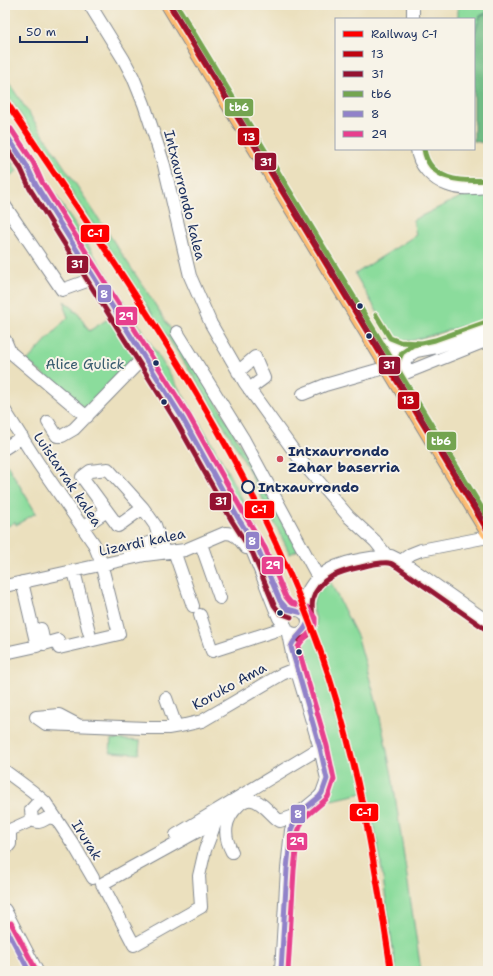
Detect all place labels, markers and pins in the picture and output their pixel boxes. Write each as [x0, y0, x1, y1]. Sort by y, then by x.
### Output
unlabelled marker [355, 301, 365, 311]
unlabelled marker [364, 331, 374, 341]
unlabelled marker [151, 358, 161, 368]
unlabelled marker [159, 397, 169, 407]
place label: Intxaurrondo Zahar baserria [288, 442, 400, 476]
marker: Intxaurrondo Zahar baserria [275, 454, 285, 464]
place label: Intxaurrondo [258, 478, 359, 496]
marker: Intxaurrondo [241, 480, 255, 494]
unlabelled marker [275, 608, 285, 618]
unlabelled marker [294, 647, 304, 657]

